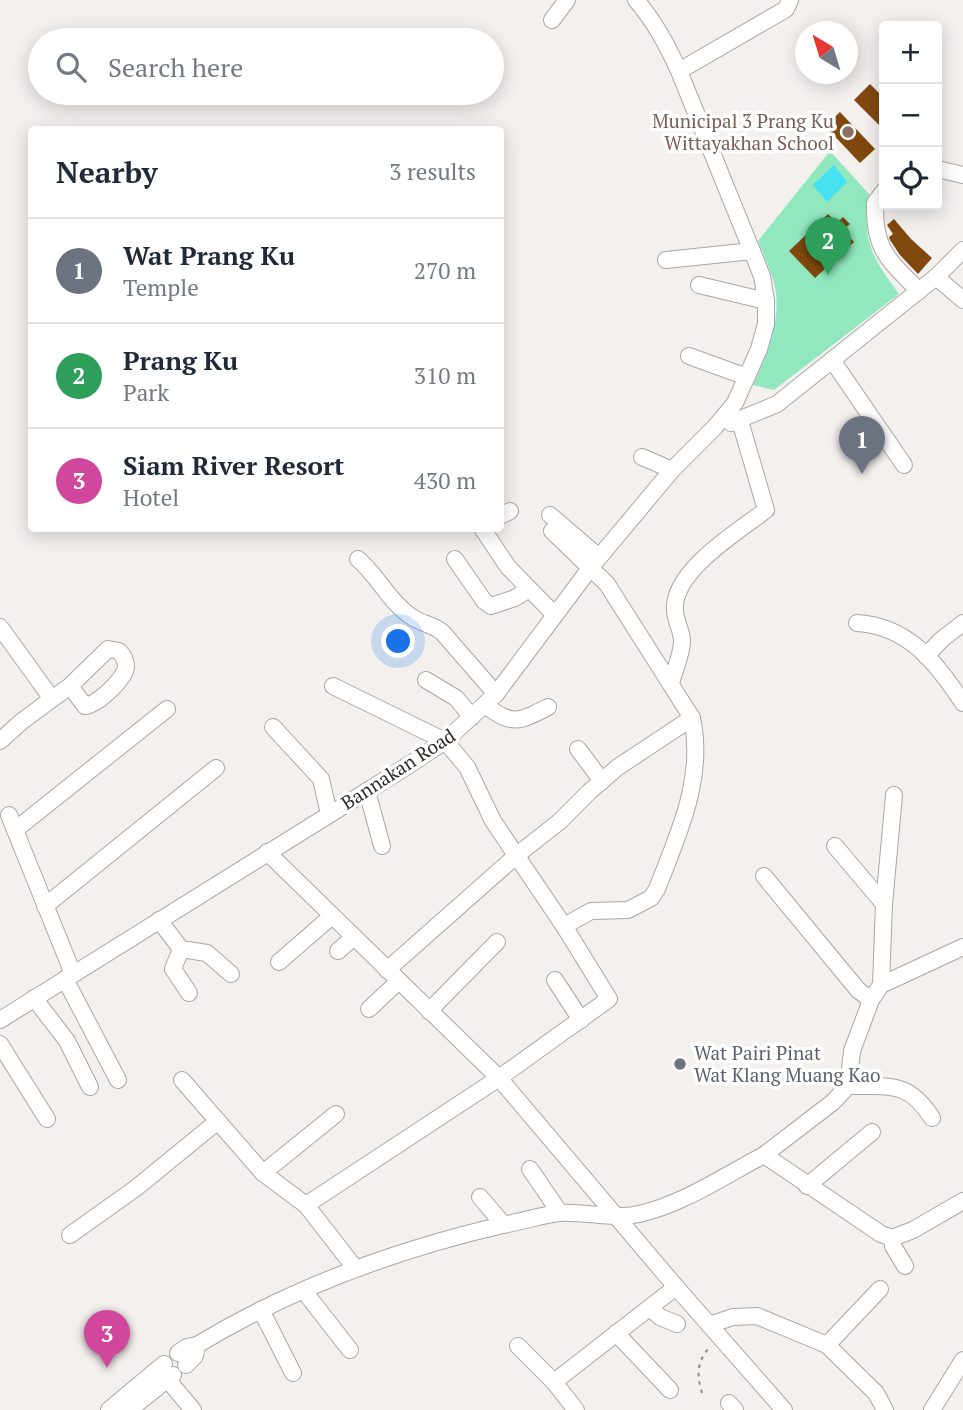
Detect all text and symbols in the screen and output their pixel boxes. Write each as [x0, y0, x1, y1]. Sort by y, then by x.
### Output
north arrow [795, 21, 858, 84]
map controls [879, 21, 942, 210]
button: + [879, 21, 942, 84]
search box [28, 28, 504, 105]
icon: search [52, 48, 90, 86]
text: Search here [108, 50, 243, 84]
button: − [879, 84, 942, 147]
place label: Municipal 3 Prang Ku Wittayakhan School [652, 108, 834, 155]
marker: Municipal 3 Prang Ku Wittayakhan School [840, 124, 856, 140]
button: locate [879, 147, 942, 210]
text: Nearby [56, 152, 158, 192]
text: 3 results [389, 156, 476, 187]
pin: 2 [805, 217, 851, 275]
text: Wat Prang Ku [123, 238, 295, 272]
text: 1 [73, 255, 86, 286]
text: 270 m [414, 255, 476, 286]
text: Temple [123, 272, 199, 303]
text: Prang Ku [123, 343, 238, 377]
text: 2 [73, 360, 86, 391]
text: 310 m [414, 360, 476, 391]
text: Park [123, 377, 169, 408]
pin: 1 [839, 416, 885, 474]
text: Siam River Resort [123, 448, 344, 482]
text: 3 [73, 465, 86, 496]
text: 430 m [414, 465, 476, 496]
text: Hotel [123, 482, 179, 513]
your location [381, 624, 415, 658]
street label: Bannakan Road [336, 722, 460, 815]
place label: Wat Pairi Pinat Wat Klang Muang Kao [694, 1040, 881, 1087]
marker: Wat Pairi Pinat Wat Klang Muang Kao [672, 1056, 688, 1072]
pin: 3 [84, 1310, 130, 1368]

